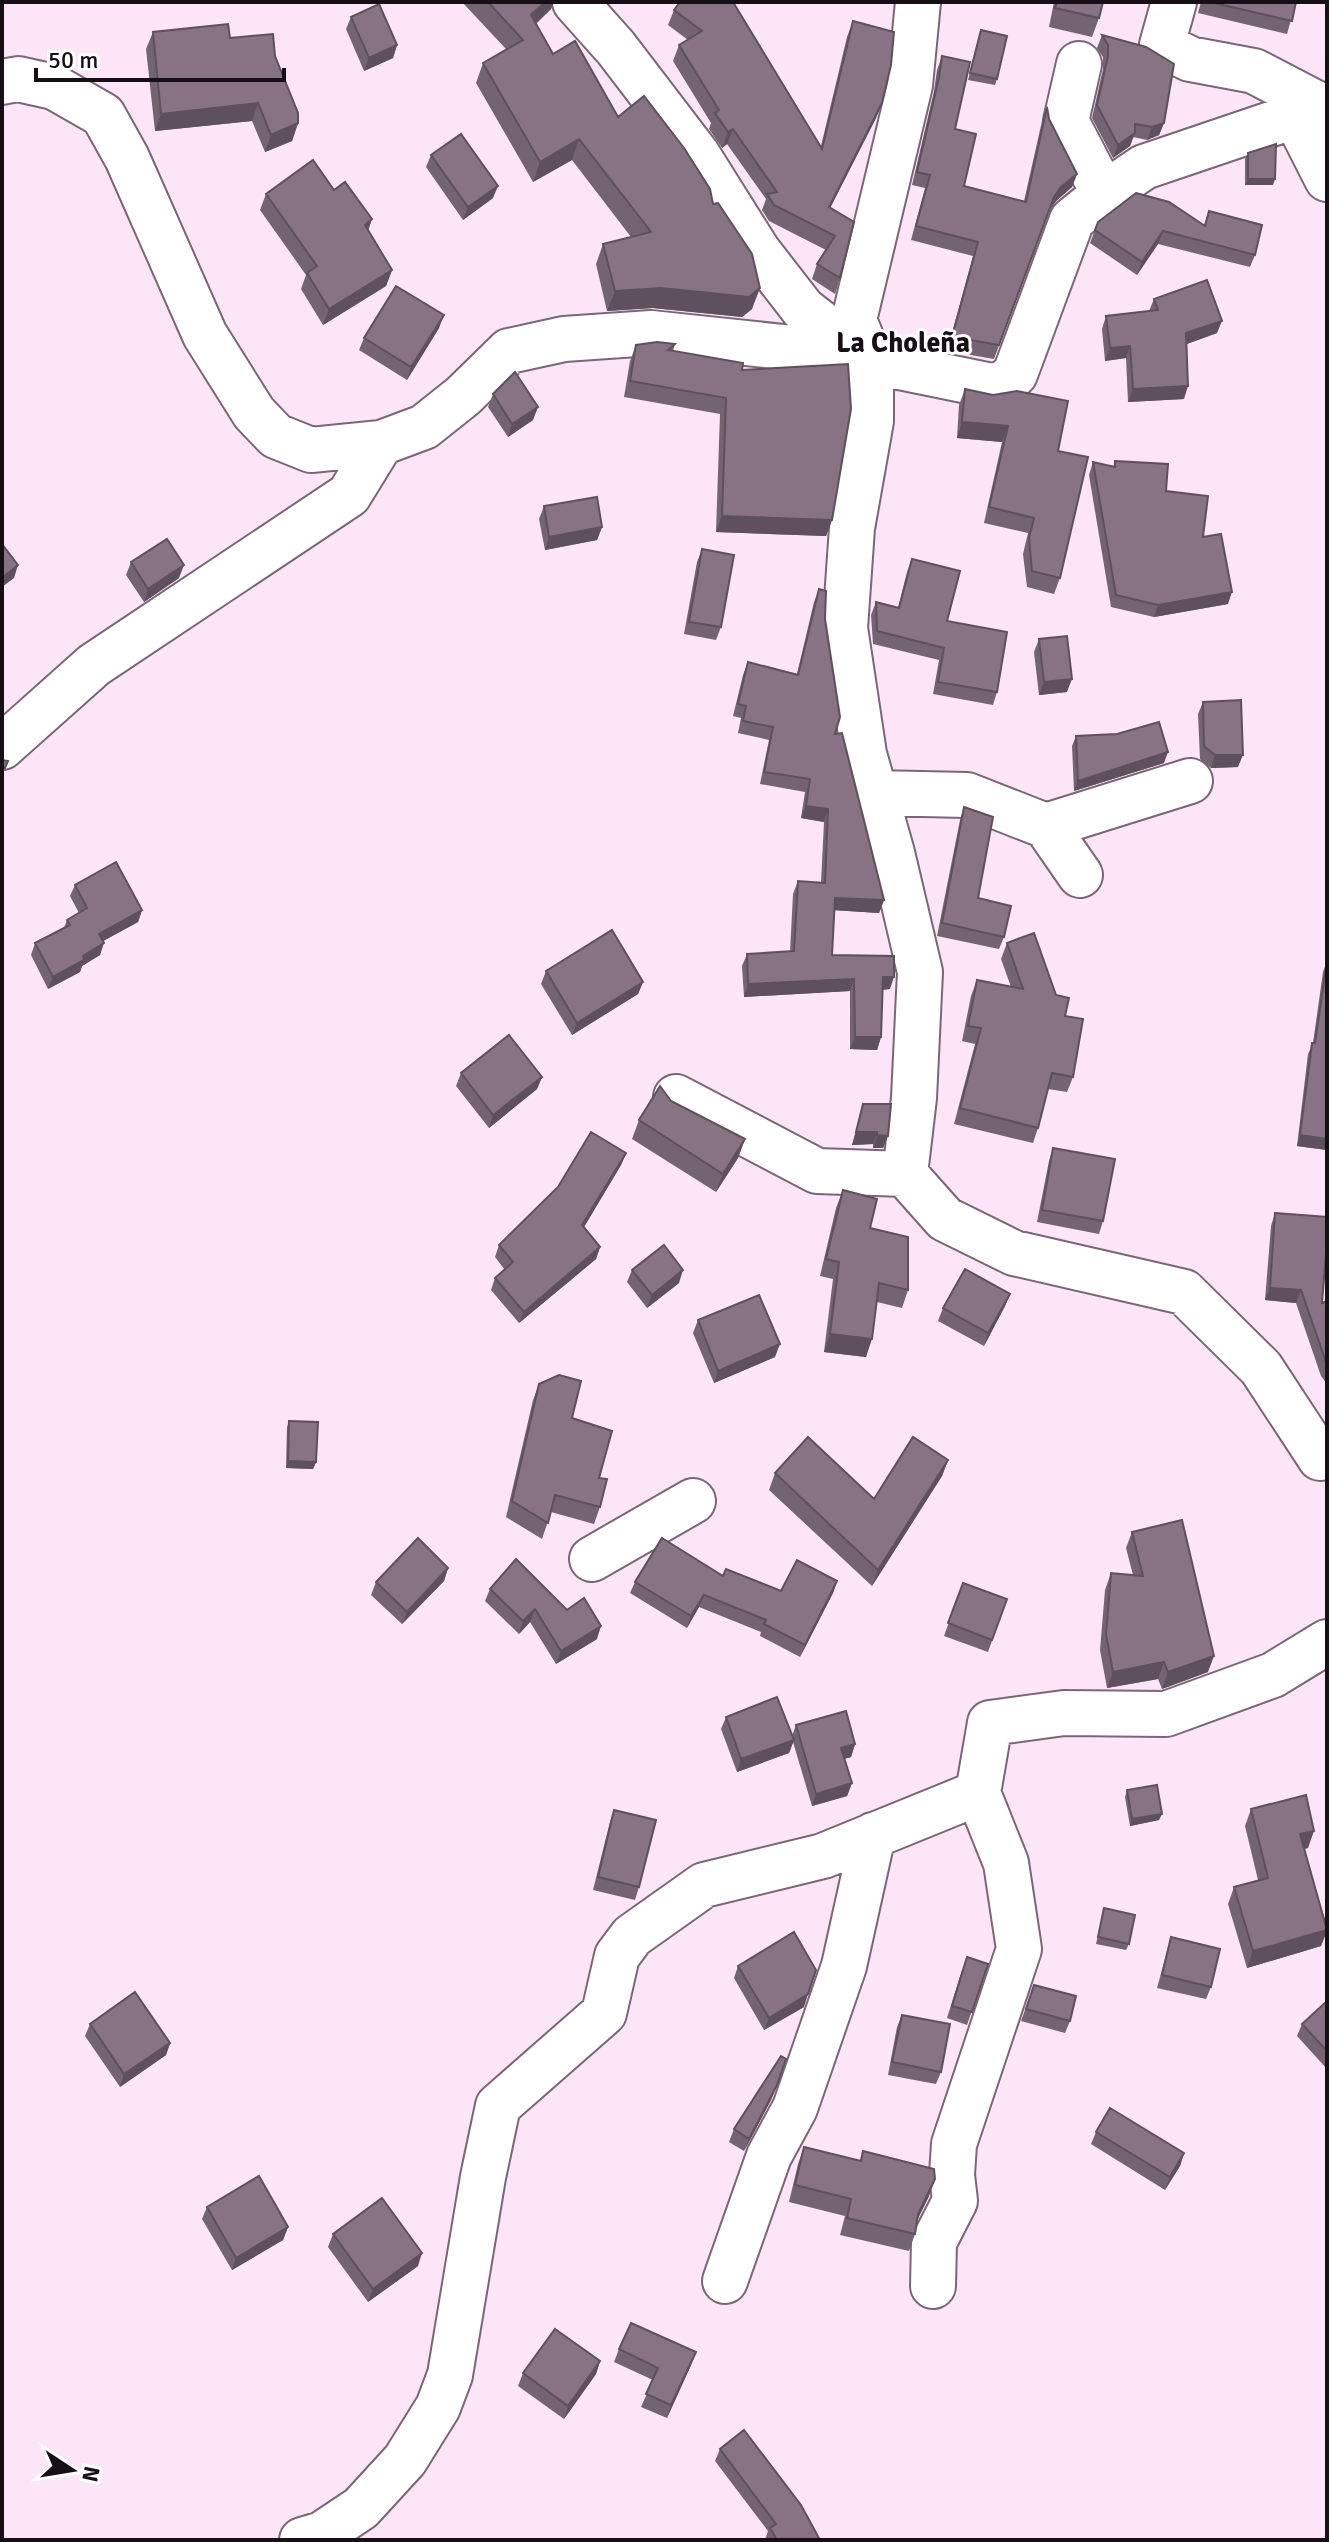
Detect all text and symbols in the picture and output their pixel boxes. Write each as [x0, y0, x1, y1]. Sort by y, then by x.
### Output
scale bar [36, 32, 284, 82]
text: 50 m [48, 45, 98, 75]
district label: La Choleña [836, 326, 970, 360]
north arrow [32, 2430, 112, 2510]
text: N [76, 2464, 106, 2484]

